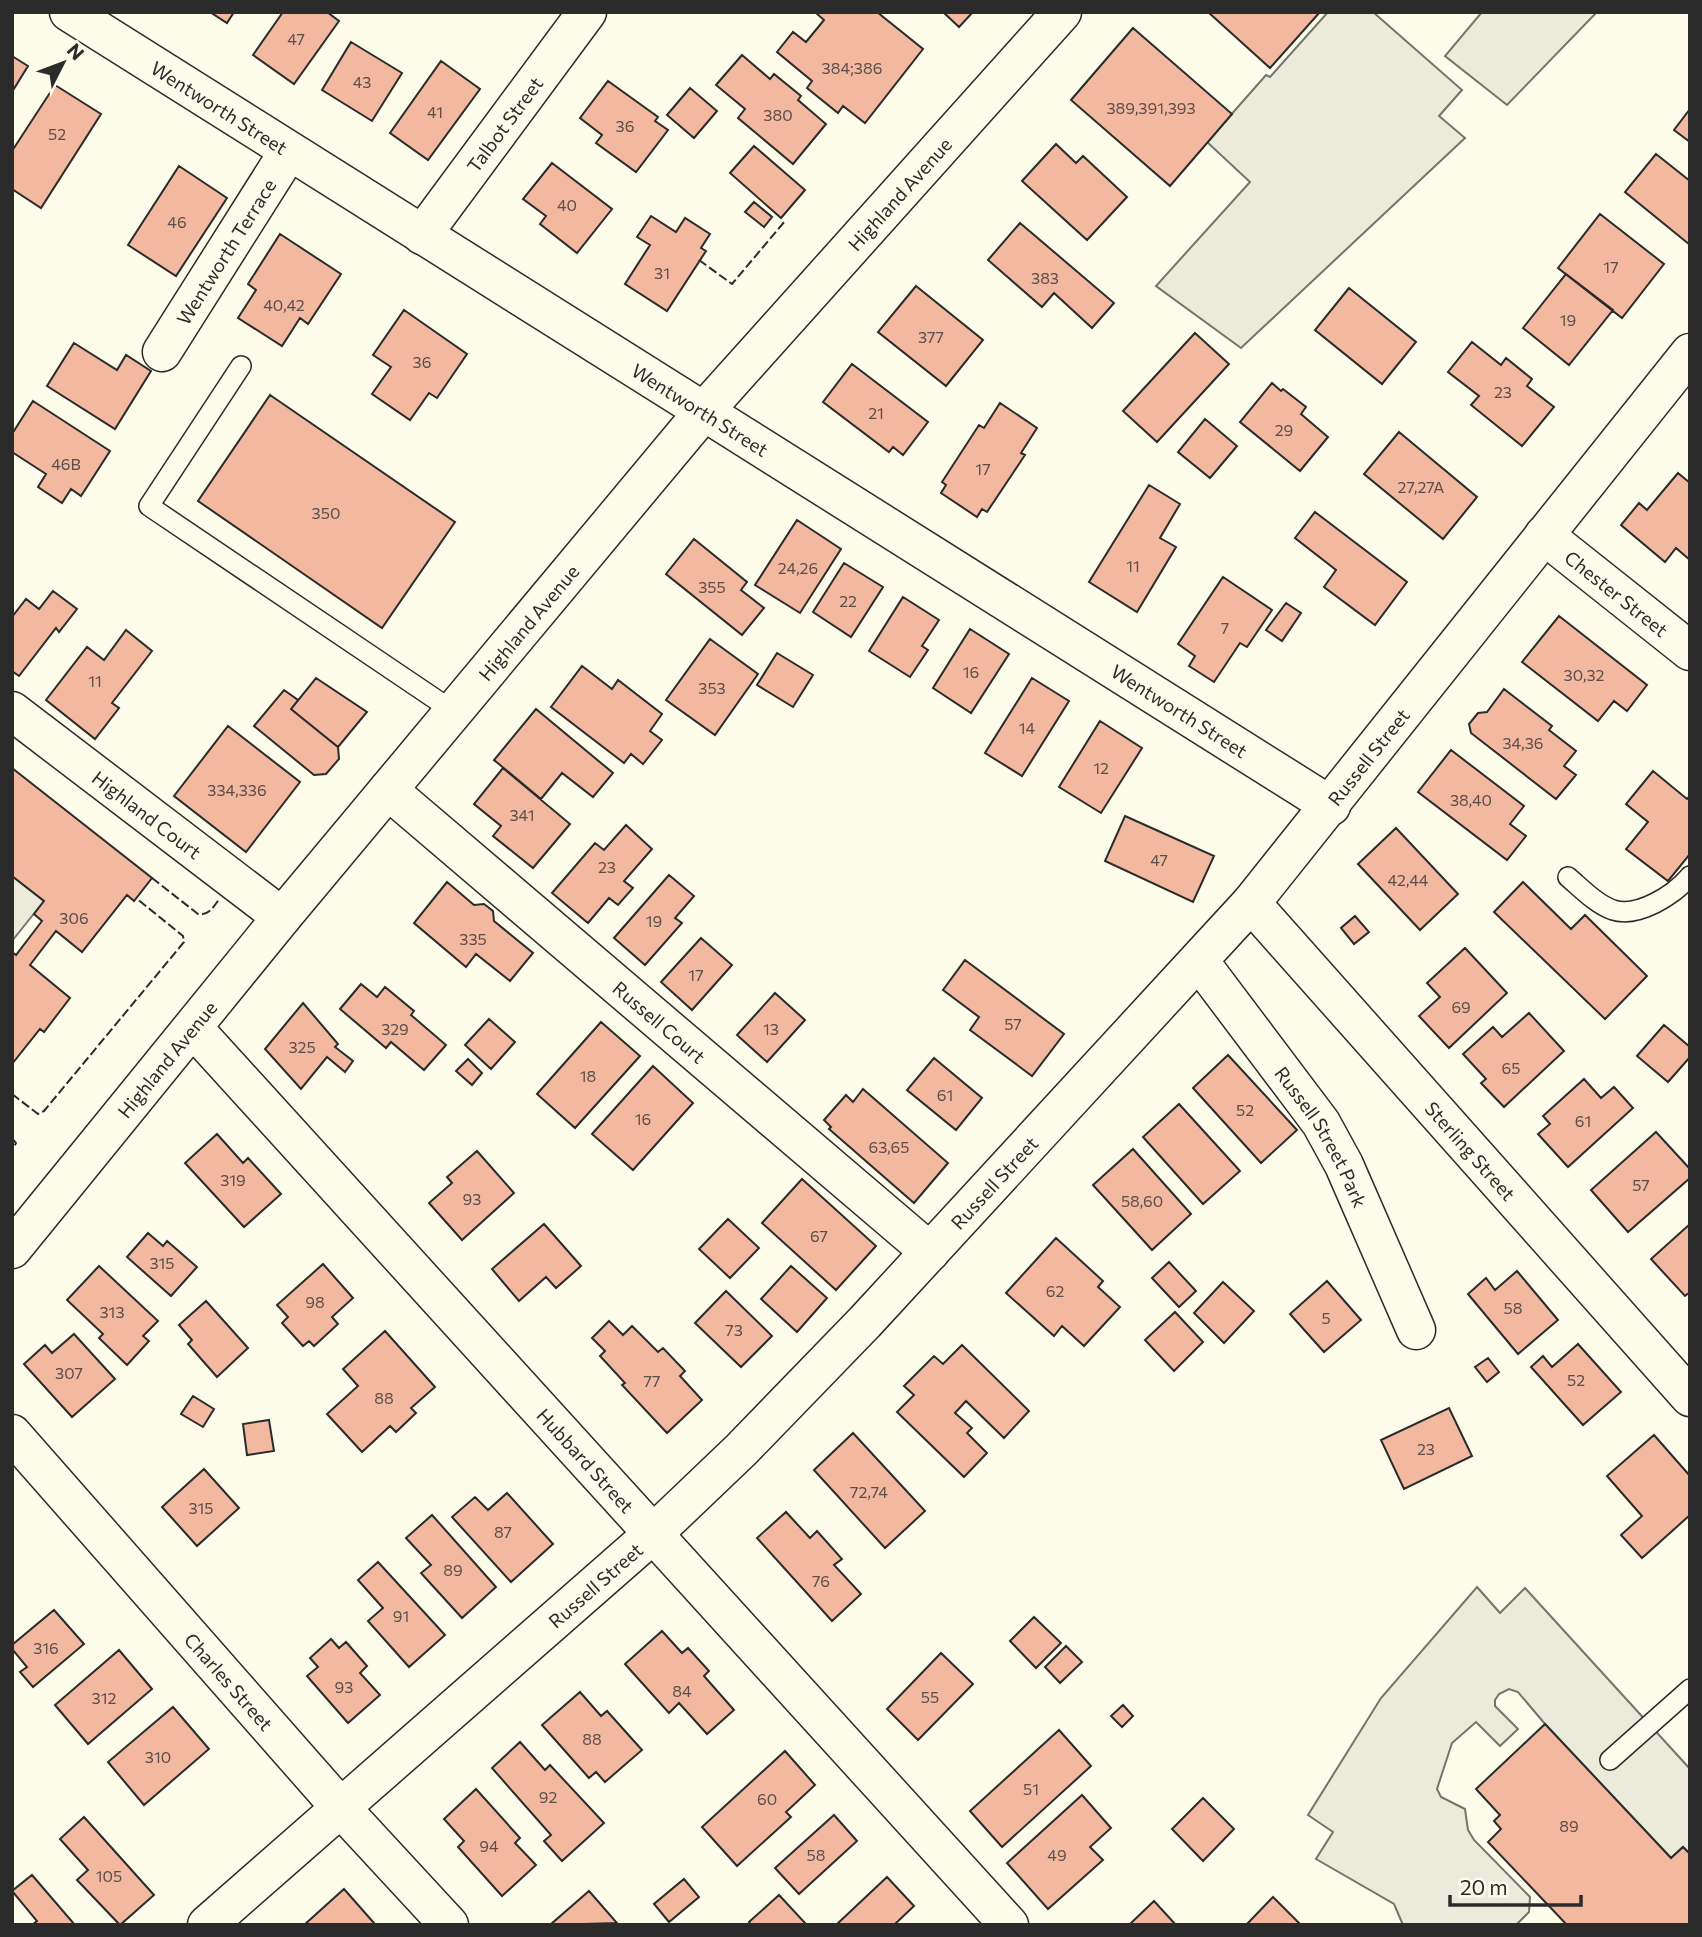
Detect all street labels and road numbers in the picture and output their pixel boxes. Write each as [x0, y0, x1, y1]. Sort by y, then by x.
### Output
street label: Wentworth Street [147, 56, 292, 159]
street label: Talbot Street [461, 72, 547, 176]
street label: Highland Avenue [843, 132, 956, 255]
street label: Wentworth Terrace [171, 174, 280, 329]
street label: Wentworth Street [628, 358, 773, 461]
street label: Chester Street [1561, 545, 1673, 641]
street label: Highland Avenue [473, 559, 583, 685]
street label: Wentworth Street [1107, 659, 1252, 762]
street label: Russell Street [1322, 703, 1414, 810]
street label: Highland Court [88, 765, 206, 863]
street label: Russell Court [609, 976, 711, 1068]
street label: Highland Avenue [112, 996, 221, 1122]
street label: Russell Street Park [1271, 1062, 1372, 1211]
street label: Sterling Street [1421, 1096, 1521, 1205]
street label: Russell Street [945, 1131, 1042, 1233]
street label: Hubbard Street [533, 1403, 639, 1517]
street label: Russell Street [543, 1537, 647, 1632]
street label: Charles Street [180, 1628, 278, 1735]

